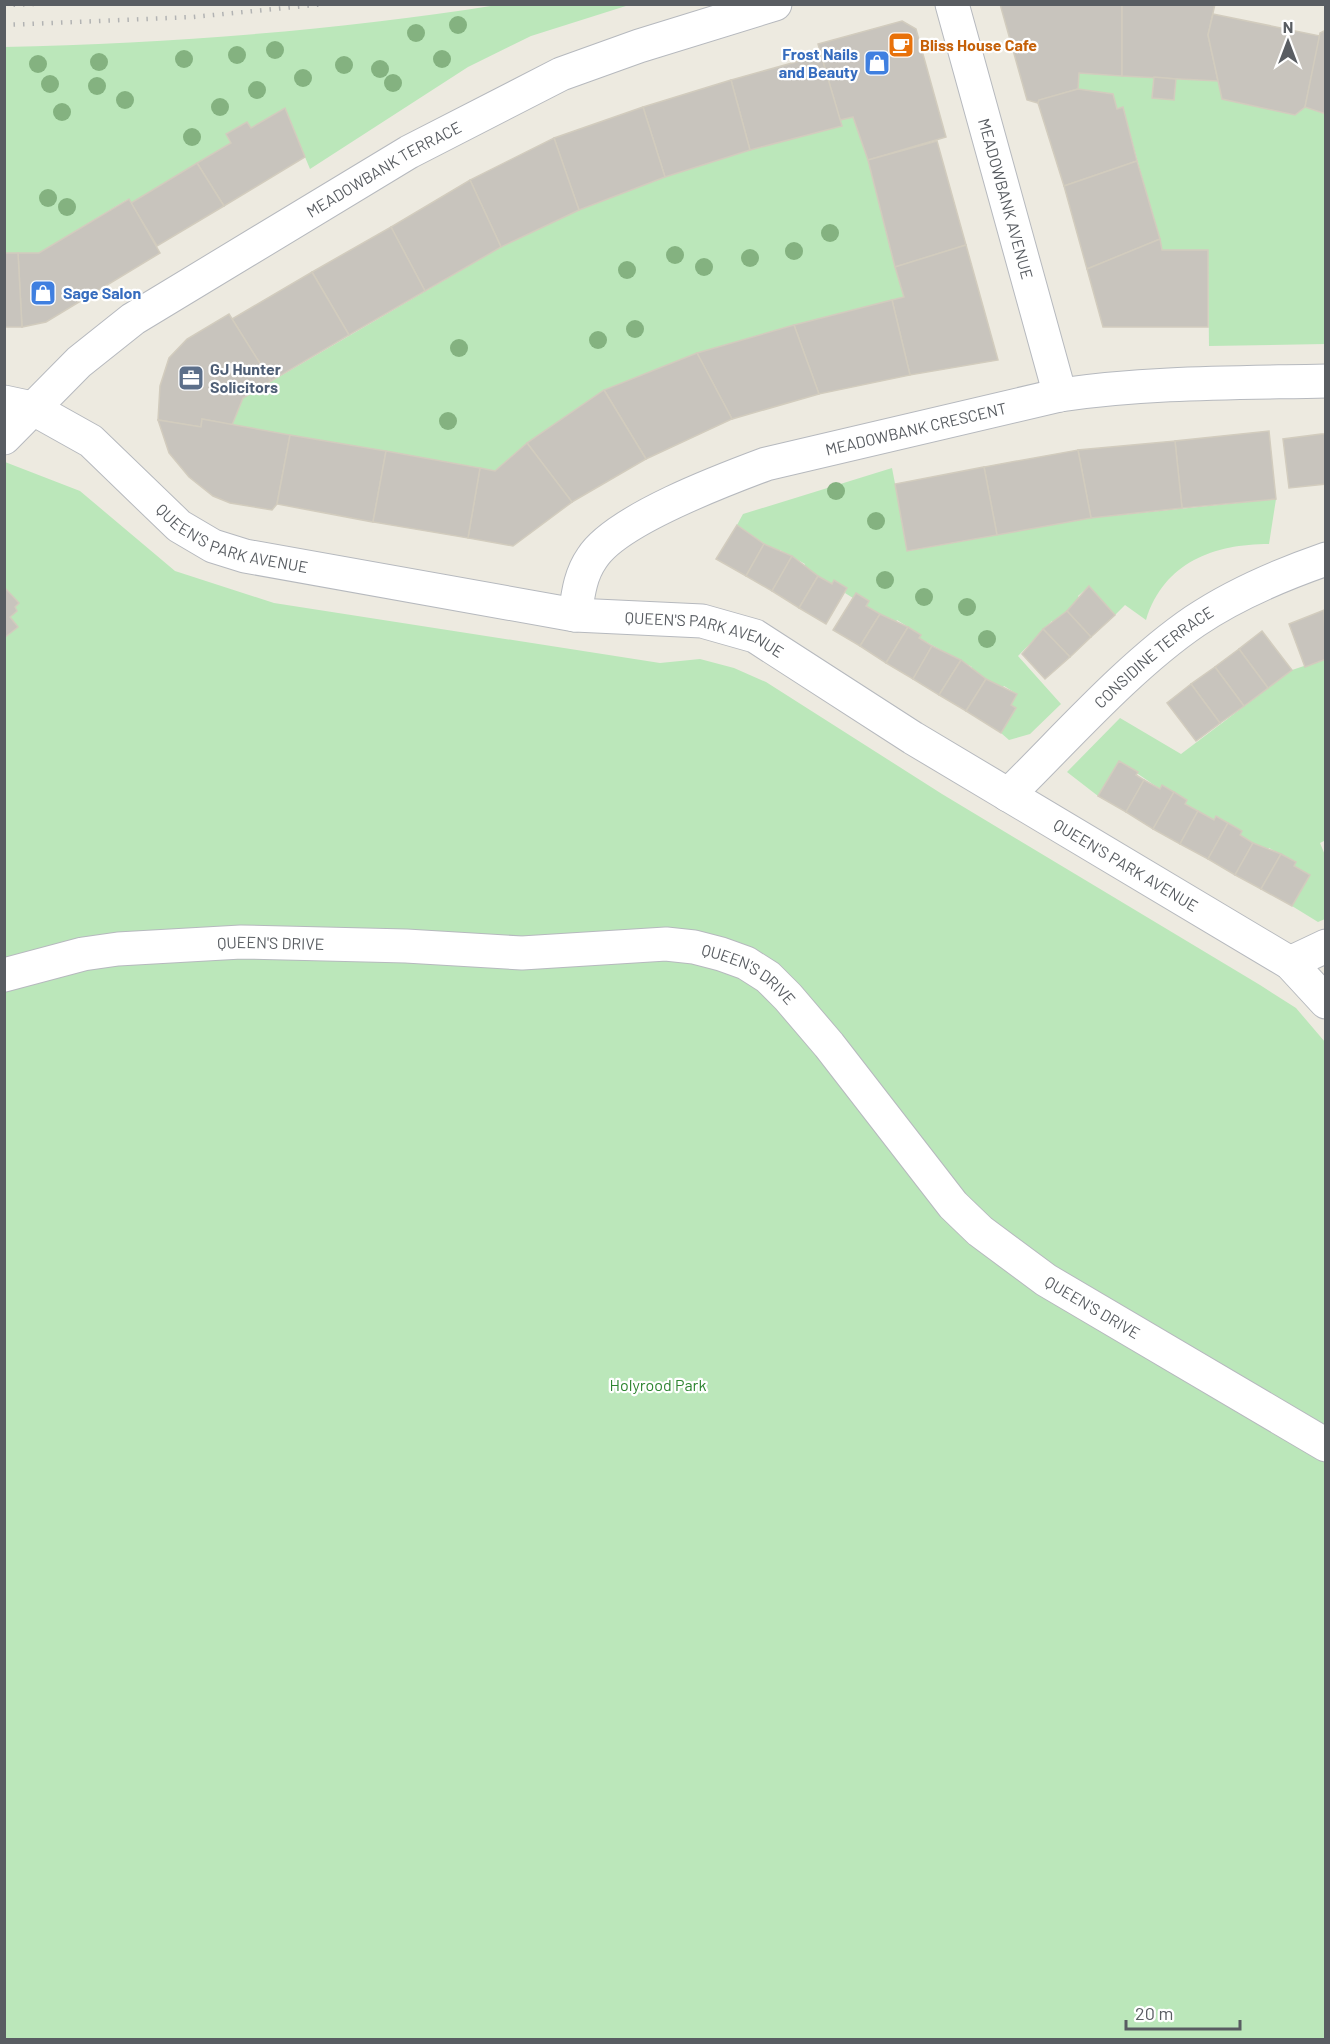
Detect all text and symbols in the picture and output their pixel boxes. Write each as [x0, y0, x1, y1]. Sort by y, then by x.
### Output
north arrow [1258, 12, 1318, 72]
text: N [1283, 17, 1293, 36]
cafe icon: Bliss House Cafe [886, 30, 916, 60]
place label: Bliss House Cafe [920, 35, 1037, 54]
place label: Frost Nails and Beauty [779, 44, 858, 81]
shop icon: Frost Nails and Beauty [862, 48, 892, 78]
street label: MEADOWBANK AVENUE [975, 116, 1038, 281]
street label: MEADOWBANK TERRACE [303, 117, 464, 221]
shop icon: Sage Salon [28, 278, 58, 308]
place label: Sage Salon [63, 283, 141, 302]
place label: GJ Hunter Solicitors [210, 359, 281, 396]
office icon: GJ Hunter Solicitors [176, 363, 206, 393]
street label: MEADOWBANK CRESCENT [823, 398, 1008, 459]
street label: QUEEN'S PARK AVENUE [153, 499, 310, 576]
street label: CONSIDINE TERRACE [1090, 602, 1217, 712]
street label: QUEEN'S PARK AVENUE [624, 607, 788, 661]
street label: QUEEN'S PARK AVENUE [1051, 814, 1202, 915]
street label: QUEEN'S DRIVE [217, 932, 325, 953]
street label: QUEEN'S DRIVE [700, 939, 800, 1008]
street label: QUEEN'S DRIVE [1042, 1272, 1144, 1342]
park label: Holyrood Park [610, 1375, 706, 1394]
scale bar [1126, 1993, 1240, 2031]
text: 20 m [1135, 2002, 1173, 2024]

